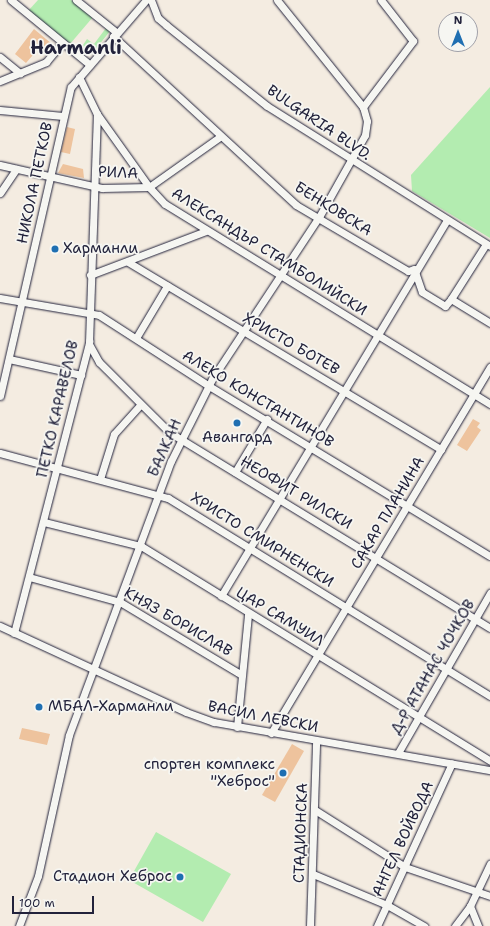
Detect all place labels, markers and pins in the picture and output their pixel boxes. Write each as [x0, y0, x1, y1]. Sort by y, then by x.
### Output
place label: Харманли [63, 240, 138, 258]
marker: Харманли [50, 244, 60, 254]
marker: Авангард [232, 418, 242, 428]
place label: Авангард [202, 429, 272, 447]
place label: МБАЛ-Харманли [48, 698, 174, 716]
marker: МБАЛ-Харманли [33, 701, 45, 713]
place label: спортен комплекс "Хеброс" [144, 755, 275, 790]
marker: спортен комплекс "Хеброс" [278, 768, 288, 778]
place label: Стадион Хеброс [53, 868, 172, 886]
marker: Стадион Хеброс [175, 872, 185, 882]

